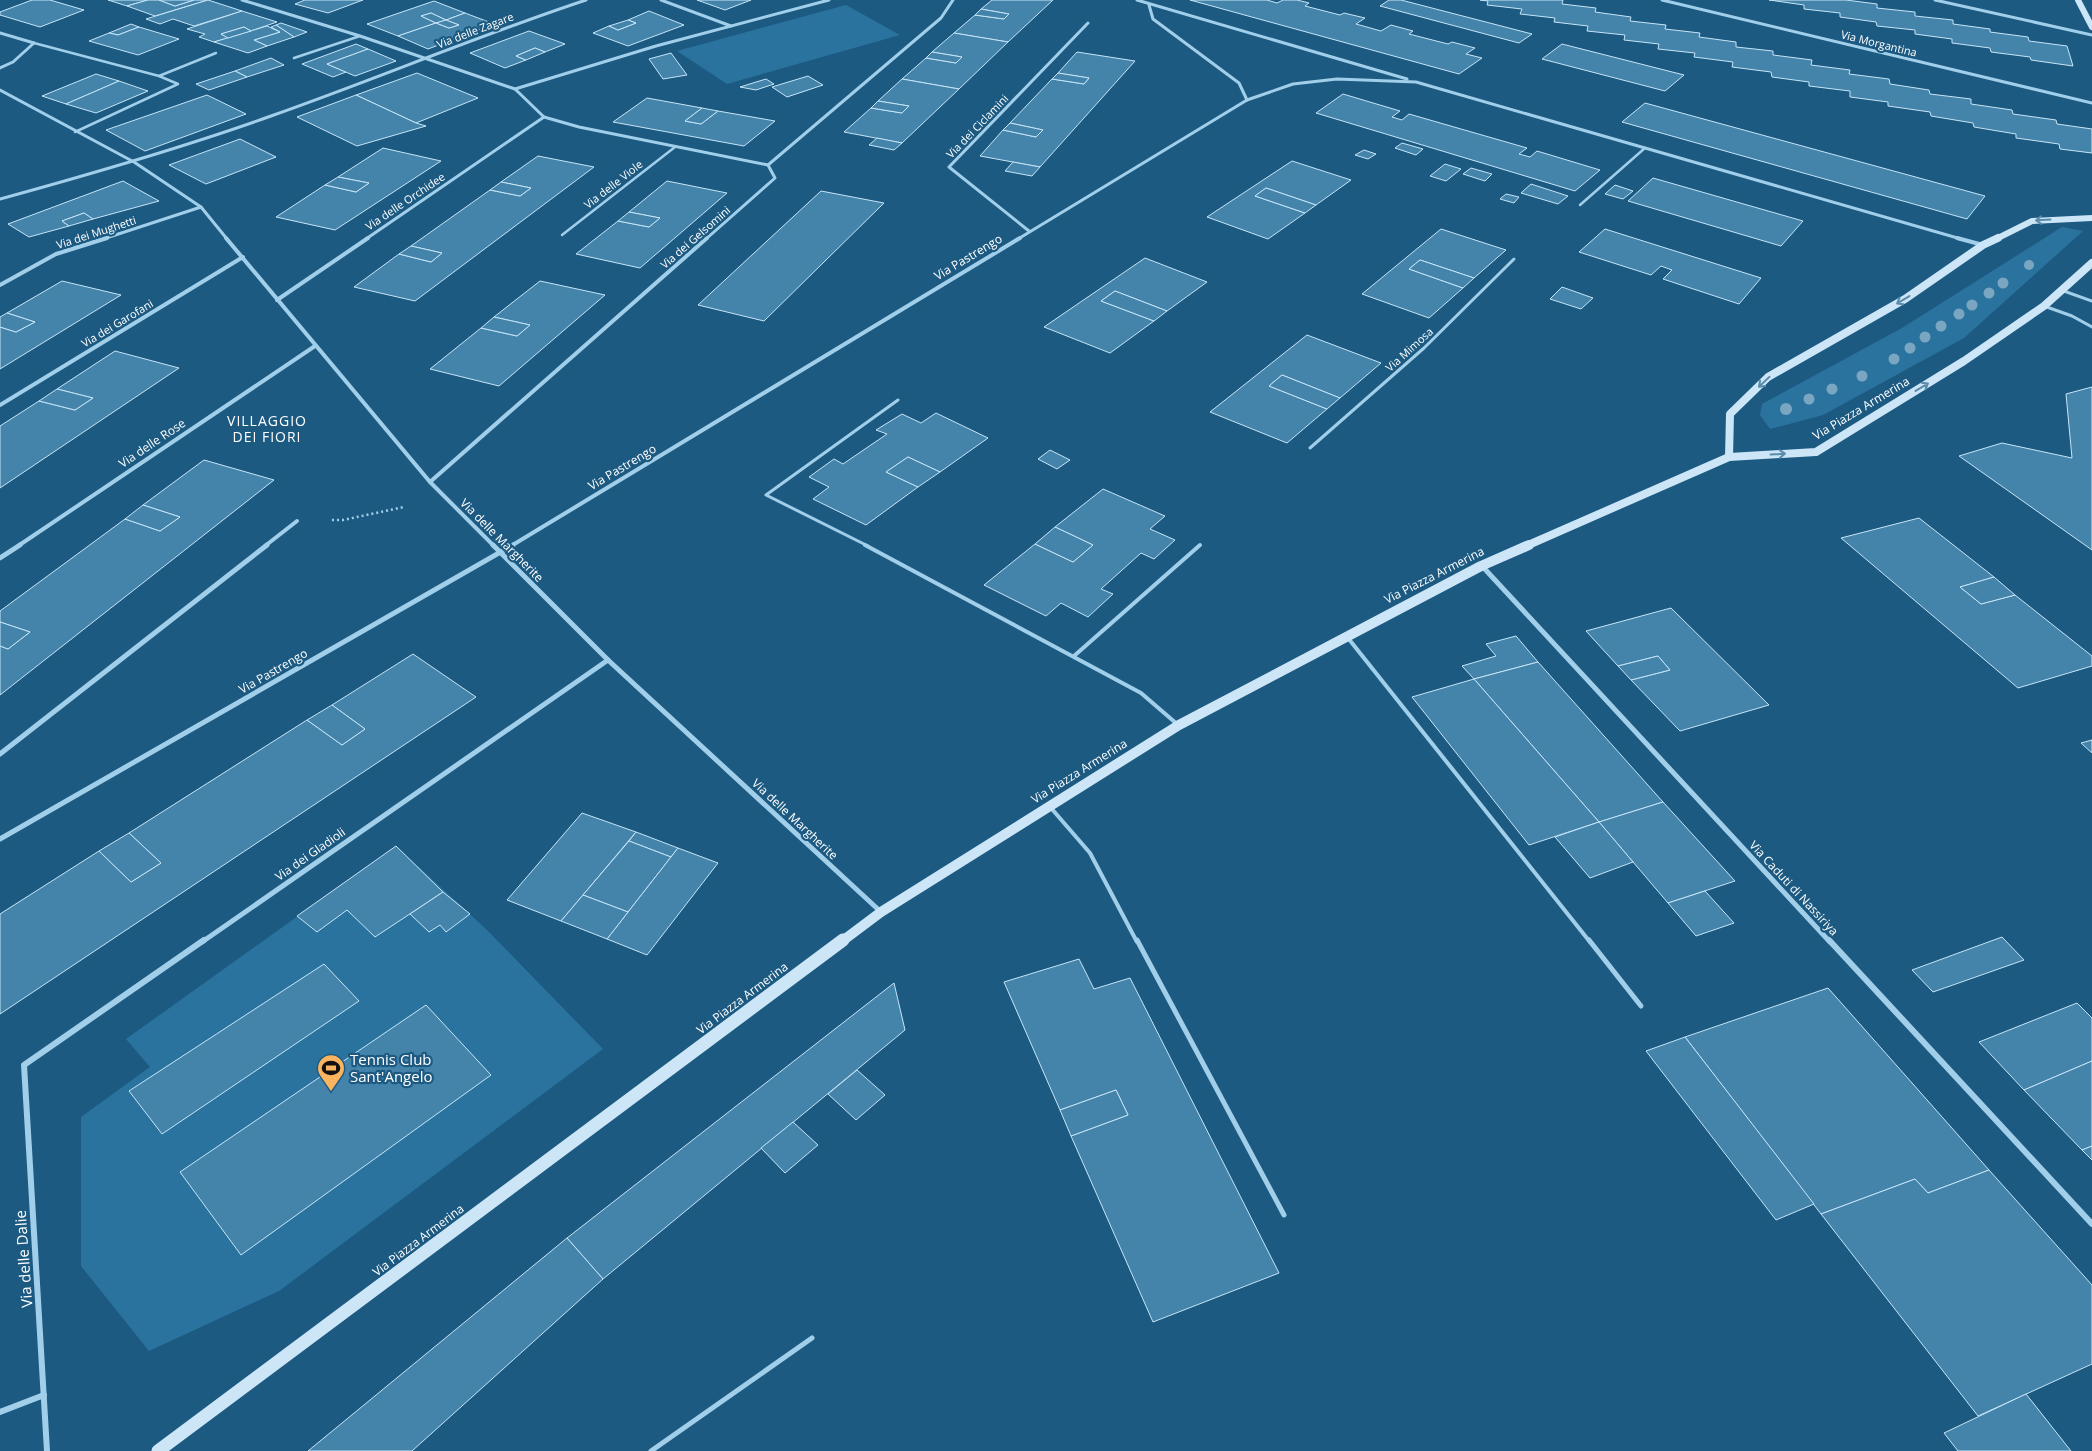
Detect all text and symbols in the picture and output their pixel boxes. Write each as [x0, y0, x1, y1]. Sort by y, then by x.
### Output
street label: Via delle Zagare [435, 8, 515, 52]
street label: Via Morgantina [1839, 26, 1919, 60]
street label: Via dei Ciclamini [943, 91, 1011, 161]
street label: Via delle Viole [581, 156, 645, 212]
street label: Via delle Orchidee [362, 169, 448, 233]
street label: Via dei Gelsomini [657, 202, 733, 272]
street label: Via dei Mughetti [54, 212, 138, 252]
one-way arrow [2036, 215, 2052, 225]
street label: Via Pastrengo [931, 230, 1005, 284]
one-way arrow [1897, 295, 1911, 305]
street label: Via dei Garofani [78, 296, 156, 350]
street label: Via Mimosa [1382, 324, 1436, 374]
street label: Via Piazza Armerina [1809, 372, 1913, 444]
one-way arrow [1757, 376, 1770, 388]
one-way arrow [1915, 382, 1929, 392]
district label: VILLAGGIO DEI FIORI [227, 411, 307, 446]
street label: Via delle Rose [115, 414, 189, 472]
street label: Via Pastrengo [585, 440, 659, 494]
one-way arrow [1770, 450, 1786, 459]
street label: Via delle Margherite [456, 494, 548, 586]
street label: Via Piazza Armerina [1381, 542, 1487, 608]
street label: Via Pastrengo [236, 644, 310, 698]
street label: Via Piazza Armerina [1028, 735, 1130, 807]
street label: Via delle Margherite [748, 775, 842, 864]
street label: Via dei Gladioli [271, 823, 349, 885]
street label: Via Caduti di Nassiriya [1746, 837, 1842, 939]
street label: Via Piazza Armerina [693, 958, 791, 1038]
place label: Tennis Club Sant'Angelo [350, 1049, 432, 1086]
sports icon: Tennis Club Sant'Angelo [316, 1053, 346, 1092]
street label: Via Piazza Armerina [369, 1200, 467, 1280]
street label: Via delle Dalie [10, 1210, 36, 1308]

